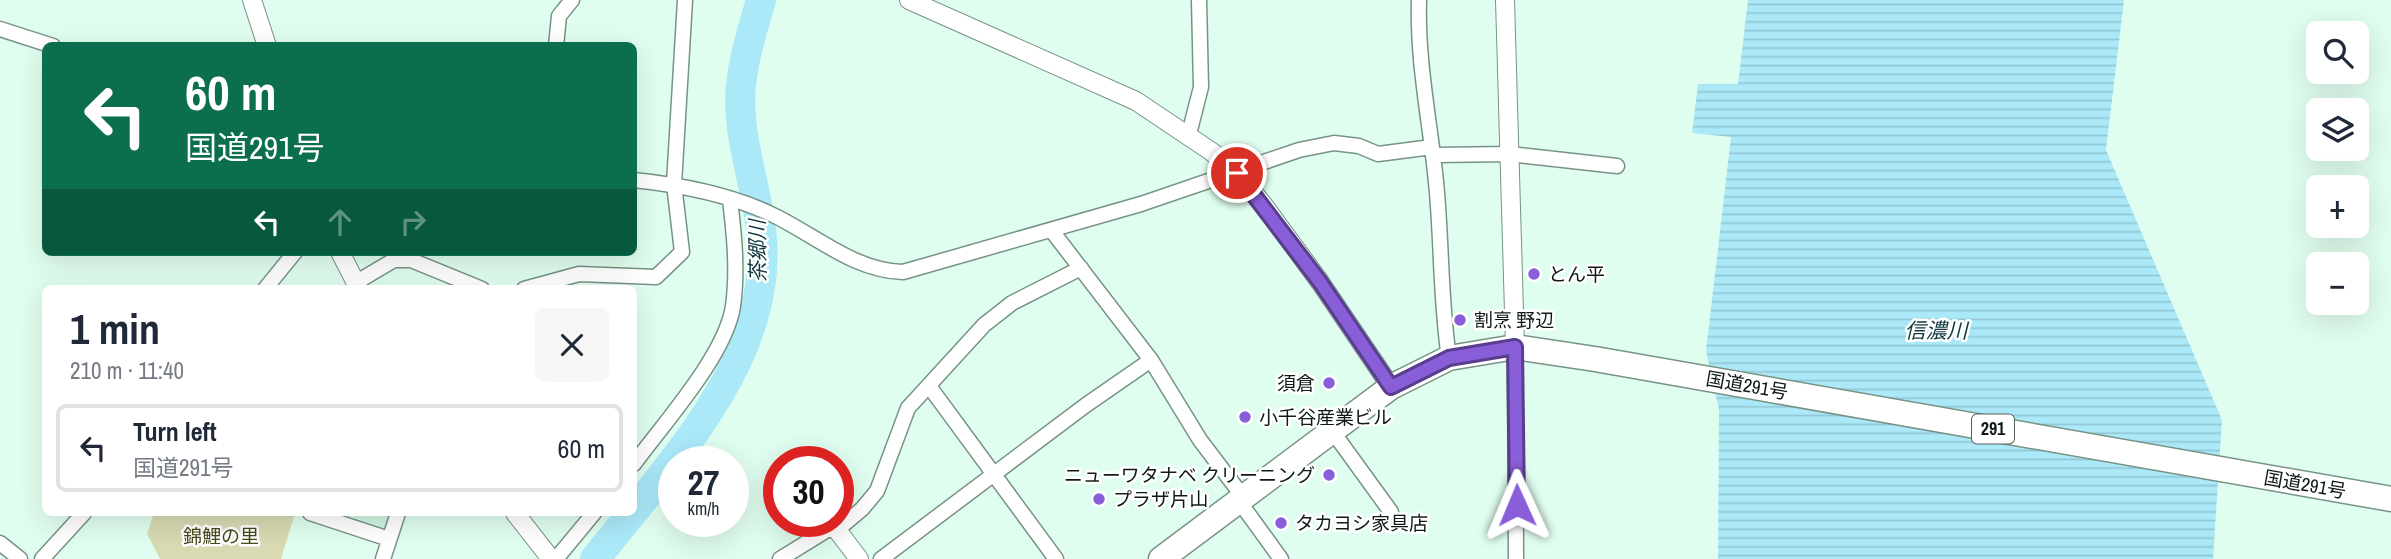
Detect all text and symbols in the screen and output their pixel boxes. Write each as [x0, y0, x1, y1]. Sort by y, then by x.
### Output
map controls [2306, 21, 2369, 315]
button: search [2306, 21, 2369, 84]
text: 60 m [185, 59, 277, 125]
icon: left [70, 70, 161, 161]
button: layers [2306, 98, 2369, 161]
text: 国道291号 [185, 126, 325, 169]
pin [1207, 143, 1267, 203]
icon: arrive [1218, 154, 1256, 192]
button: + [2306, 175, 2369, 238]
icon: left [248, 203, 286, 241]
icon: ahead [321, 203, 359, 241]
icon: right [394, 203, 432, 241]
water label: 茶郷川 [742, 217, 773, 283]
button: − [2306, 252, 2369, 315]
place label: とん平 [1548, 261, 1605, 287]
marker: とん平 [1526, 266, 1542, 282]
text: 1 min [70, 301, 160, 357]
place label: 割烹 野辺 [1474, 307, 1554, 333]
button: close [535, 308, 609, 382]
marker: 割烹 野辺 [1452, 312, 1468, 328]
water label: 信濃川 [1905, 316, 1969, 345]
text: 210 m · 11:40 [70, 355, 184, 386]
street label: 国道291号 [1704, 365, 1790, 405]
place label: 須倉 [1277, 370, 1315, 396]
marker: 須倉 [1321, 375, 1337, 391]
place label: 小千谷産業ビル [1259, 404, 1392, 430]
marker: 小千谷産業ビル [1237, 409, 1253, 425]
text: Turn left [133, 414, 217, 449]
road number: 291 [1972, 414, 2014, 444]
icon: left [74, 429, 112, 467]
text: 60 m [558, 431, 605, 466]
speed limit sign: 30 [763, 446, 854, 537]
text: 国道291号 [133, 452, 233, 483]
text: 27 [688, 459, 719, 506]
place label: ニューワタナベ クリーニング [1064, 462, 1315, 488]
street label: 国道291号 [2262, 464, 2348, 504]
marker: ニューワタナベ クリーニング [1321, 467, 1337, 483]
position arrow [1480, 468, 1554, 542]
place label: プラザ片山 [1113, 486, 1208, 512]
marker: プラザ片山 [1091, 491, 1107, 507]
text: km/h [688, 496, 720, 521]
place label: タカヨシ家具店 [1295, 510, 1428, 536]
marker: タカヨシ家具店 [1273, 515, 1289, 531]
park label: 錦鯉の里 [183, 523, 259, 549]

